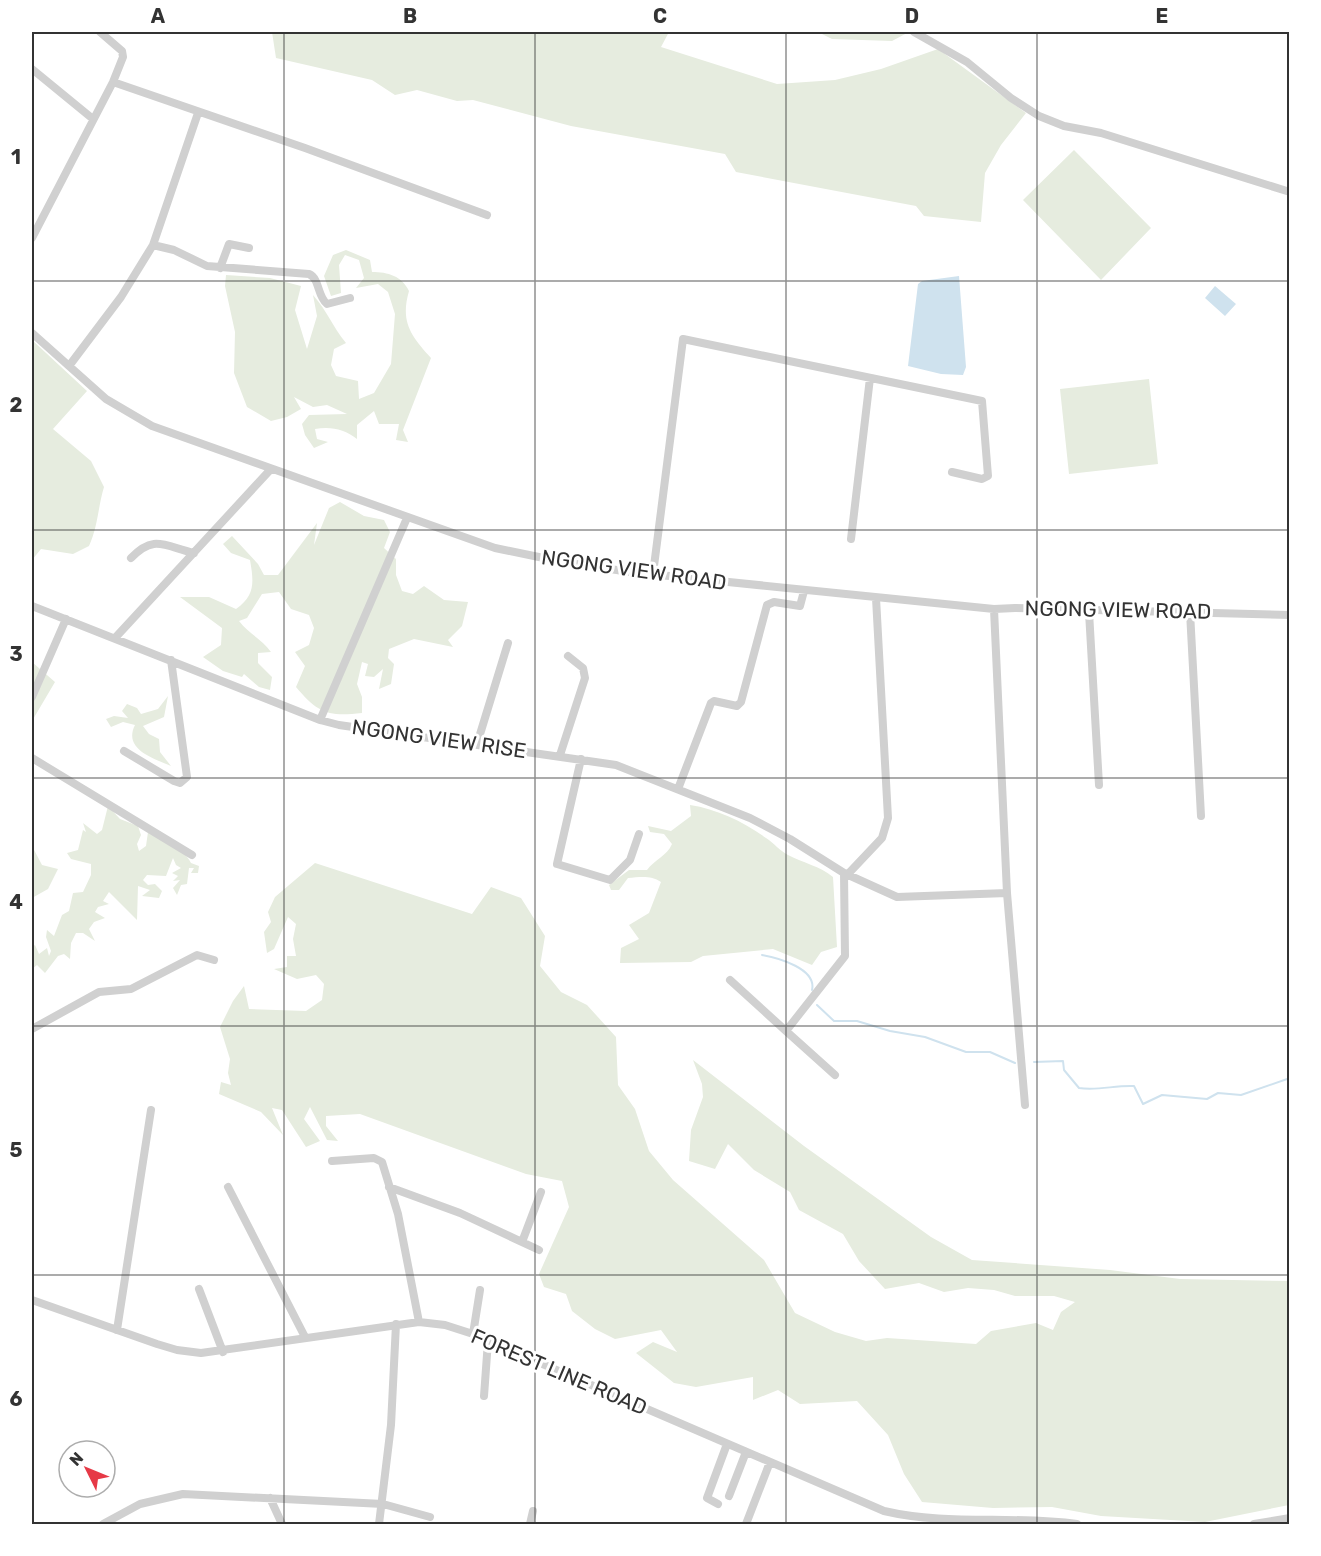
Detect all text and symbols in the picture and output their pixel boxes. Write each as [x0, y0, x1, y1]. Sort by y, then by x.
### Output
text: A [151, 4, 166, 28]
text: B [403, 4, 417, 28]
text: C [653, 4, 667, 28]
text: D [905, 4, 919, 28]
text: E [1156, 4, 1168, 28]
text: 1 [11, 145, 21, 169]
text: 2 [10, 393, 23, 417]
street label: NGONG VIEW ROAD [540, 544, 728, 595]
street label: NGONG VIEW ROAD [1024, 595, 1212, 624]
text: 3 [9, 642, 23, 666]
street label: NGONG VIEW RISE [350, 714, 528, 763]
text: 4 [9, 890, 23, 914]
text: 5 [10, 1138, 23, 1162]
street label: FOREST LINE ROAD [467, 1323, 651, 1420]
text: 6 [9, 1387, 23, 1411]
north arrow [57, 1439, 117, 1499]
text: N [66, 1448, 87, 1470]

